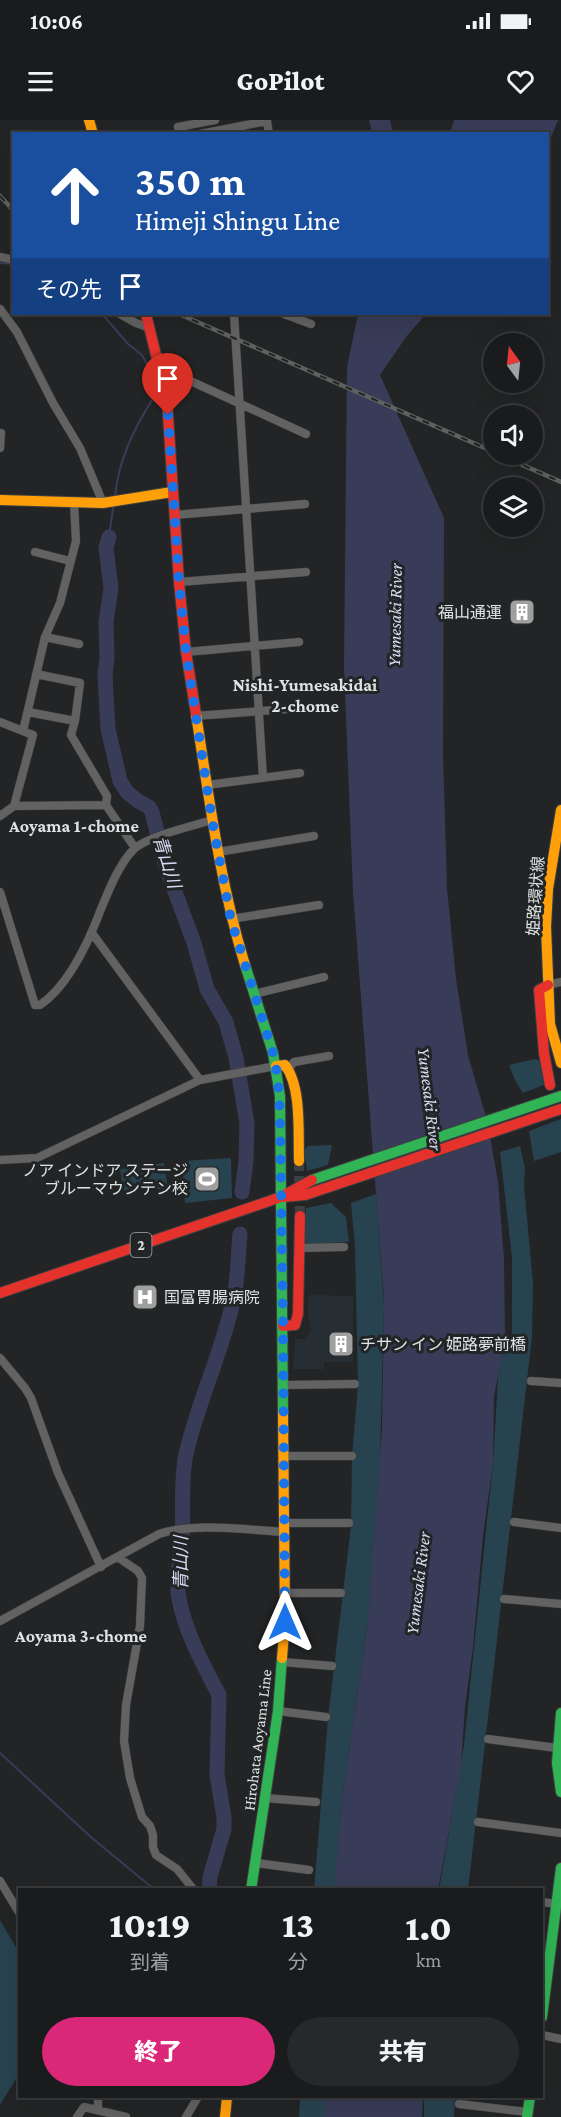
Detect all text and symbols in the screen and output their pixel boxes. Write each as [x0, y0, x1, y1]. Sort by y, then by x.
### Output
text: 10:06 [30, 9, 83, 34]
icon: menu [24, 65, 57, 98]
icon: heart [504, 65, 537, 98]
text: GoPilot [236, 66, 325, 96]
icon: ahead [36, 156, 114, 234]
text: 350 m [135, 157, 245, 204]
text: Himeji Shingu Line [135, 206, 340, 236]
icon: arrive [114, 270, 147, 303]
text: その先 [36, 277, 102, 302]
north arrow [483, 333, 543, 393]
map controls [483, 333, 543, 537]
pin [142, 353, 193, 415]
icon: arrive [151, 362, 184, 395]
button: sound [483, 405, 543, 465]
button: layers [483, 477, 543, 537]
water label: Yumesaki River [384, 562, 406, 667]
building icon: 福山通運 [507, 597, 537, 627]
place label: 福山通運 [438, 604, 502, 621]
district label: Nishi-Yumesakidai 2-chome [233, 675, 378, 716]
district label: Aoyama 1-chome [8, 816, 139, 836]
water label: 青山川 [150, 833, 185, 893]
street label: 姫路環状線 [524, 856, 547, 937]
water label: Yumesaki River [414, 1047, 446, 1152]
place label: ノア インドア ステージ ブルーマウンテン校 [22, 1162, 188, 1197]
sports icon: ノア インドア ステージ ブルーマウンテン校 [192, 1164, 222, 1194]
road number: 2 [130, 1233, 152, 1257]
hospital icon: 国富胃腸病院 [130, 1282, 160, 1312]
place label: 国富胃腸病院 [164, 1289, 260, 1306]
building icon: チサン イン 姫路夢前橋 [326, 1329, 356, 1359]
place label: チサン イン 姫路夢前橋 [360, 1336, 526, 1353]
water label: Yumesaki River [402, 1530, 434, 1635]
water label: 青山川 [171, 1534, 191, 1590]
position arrow [253, 1590, 317, 1654]
district label: Aoyama 3-chome [14, 1626, 147, 1646]
street label: Hirohata Aoyama Line [240, 1668, 276, 1812]
text: 10:19 [109, 1905, 191, 1945]
text: 13 [282, 1905, 314, 1945]
text: 1.0 [405, 1908, 452, 1948]
text: km [416, 1949, 441, 1971]
text: 到着 [130, 1951, 170, 1973]
text: 分 [288, 1951, 308, 1973]
button: 終了 [42, 2017, 275, 2086]
button: 共有 [287, 2017, 519, 2086]

